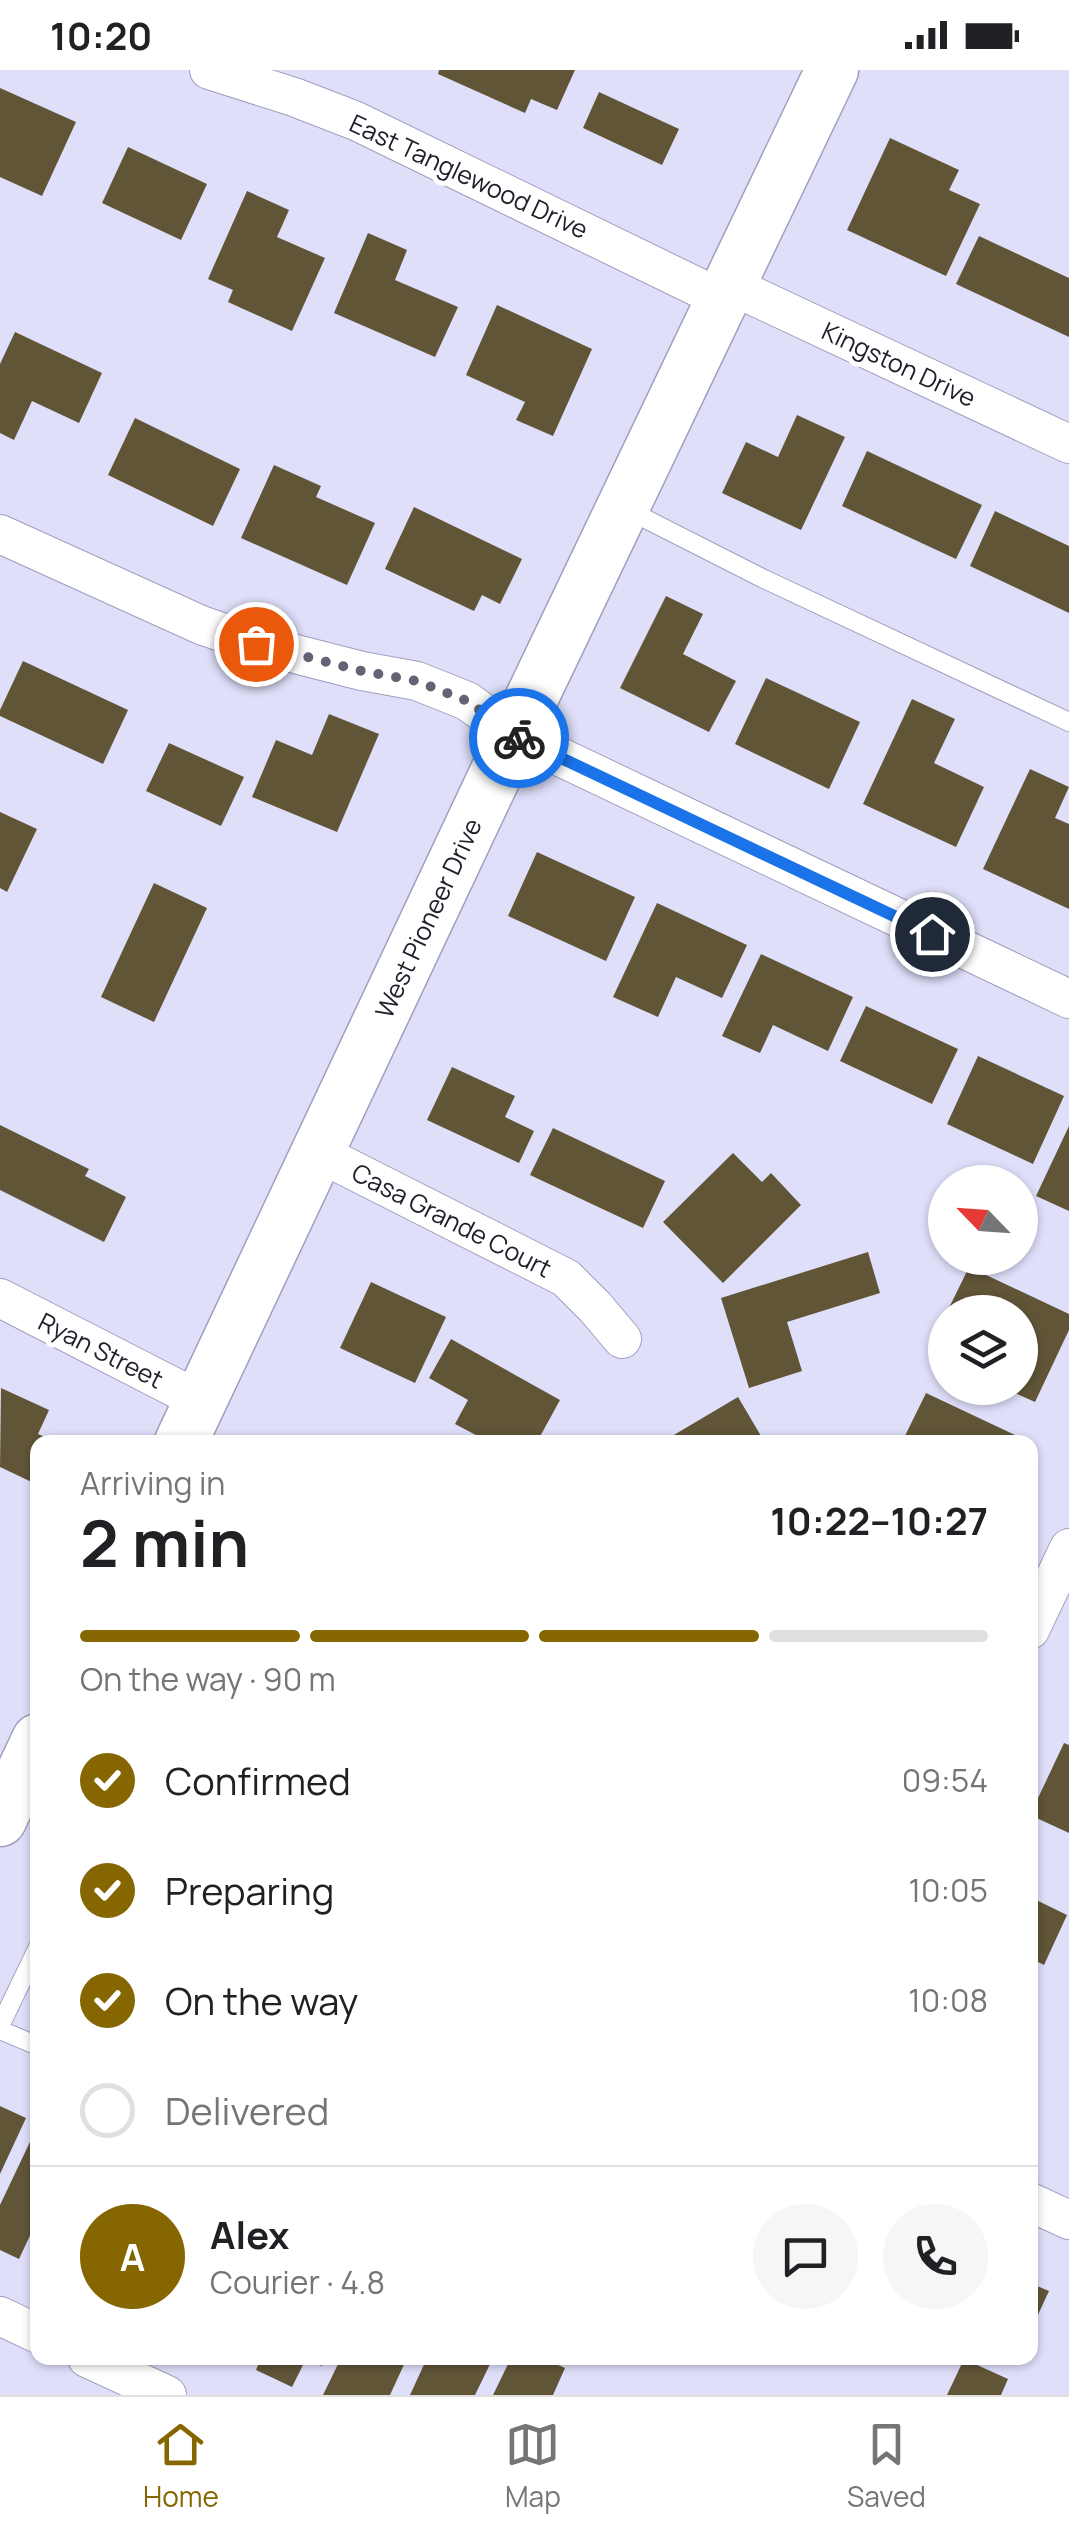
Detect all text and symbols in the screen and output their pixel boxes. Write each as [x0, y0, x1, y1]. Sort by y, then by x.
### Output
text: 10:20 [50, 9, 152, 61]
street label: East Tanglewood Drive [344, 105, 594, 247]
street label: Kingston Drive [816, 313, 982, 415]
pin [214, 602, 299, 687]
icon: bag [229, 617, 284, 672]
courier [469, 688, 569, 788]
icon: bike [492, 711, 547, 766]
street label: West Pioneer Drive [366, 812, 490, 1024]
pin [890, 892, 975, 977]
icon: home [905, 907, 960, 962]
street label: Casa Grande Court [346, 1155, 558, 1285]
north arrow [928, 1165, 1038, 1275]
map controls [928, 1165, 1038, 1405]
button: layers [928, 1295, 1038, 1405]
street label: Ryan Street [33, 1304, 169, 1396]
text: Arriving in [80, 1461, 225, 1505]
text: 10:22–10:27 [770, 1494, 988, 1546]
text: 2 min [80, 1498, 249, 1587]
text: On the way · 90 m [80, 1657, 336, 1701]
icon: check [80, 1753, 135, 1808]
text: Confirmed [165, 1754, 351, 1806]
text: 09:54 [902, 1758, 988, 1802]
icon: check [80, 1863, 135, 1918]
text: Preparing [165, 1864, 334, 1916]
text: 10:05 [908, 1868, 988, 1912]
icon: check [80, 1973, 135, 2028]
text: On the way [165, 1974, 358, 2026]
text: 10:08 [908, 1978, 988, 2022]
text: Delivered [165, 2084, 329, 2136]
button: chat [753, 2204, 858, 2309]
button: phone [883, 2204, 988, 2309]
text: Alex [210, 2208, 289, 2260]
text: A [120, 2230, 145, 2282]
text: Courier · 4.8 [210, 2260, 385, 2304]
tab: Home [143, 2417, 219, 2515]
tab: Map [505, 2417, 561, 2515]
tab: Saved [847, 2417, 926, 2515]

